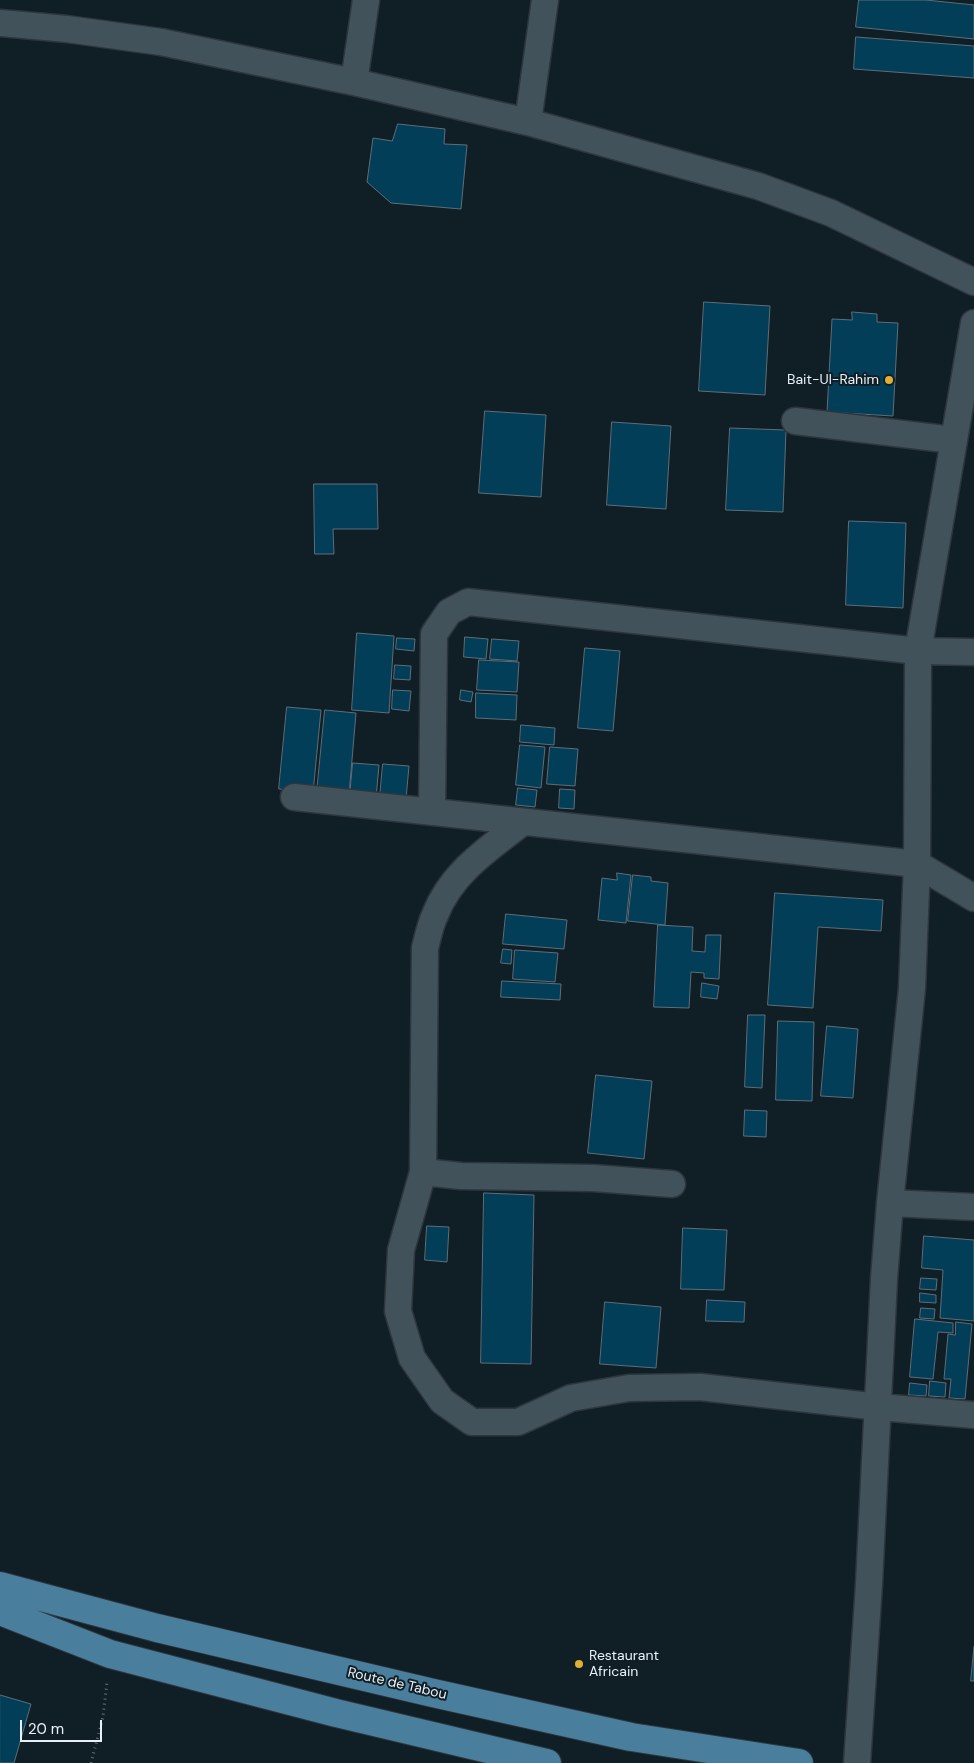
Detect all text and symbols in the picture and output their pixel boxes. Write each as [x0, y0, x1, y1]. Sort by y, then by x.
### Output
place label: Bait-Ul-Rahim [787, 372, 879, 388]
marker: Bait-Ul-Rahim [883, 374, 895, 386]
place label: Restaurant Africain [589, 1648, 659, 1680]
marker: Restaurant Africain [573, 1658, 585, 1670]
street label: Route de Tabou [346, 1664, 448, 1704]
scale bar [22, 1710, 105, 1742]
text: 20 m [28, 1719, 64, 1739]

